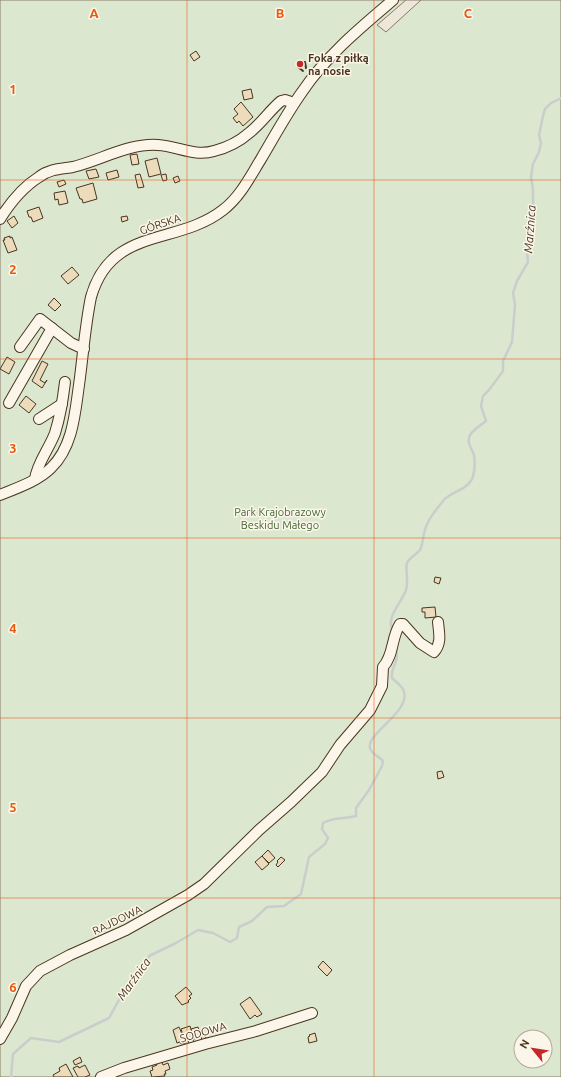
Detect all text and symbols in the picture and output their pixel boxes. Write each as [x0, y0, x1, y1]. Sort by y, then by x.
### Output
text: A [89, 6, 99, 20]
text: B [276, 6, 285, 20]
text: C [464, 6, 473, 20]
place label: Foka z piłką na nosie [308, 52, 369, 77]
marker: Foka z piłką na nosie [295, 59, 305, 69]
text: 1 [9, 82, 17, 96]
water label: Marźnica [521, 204, 538, 254]
street label: GÓRSKA [138, 210, 183, 237]
text: 2 [9, 262, 17, 276]
text: 3 [9, 441, 17, 455]
park label: Park Krajobrazowy Beskidu Małego [234, 506, 327, 531]
text: 4 [9, 621, 17, 635]
text: 5 [9, 800, 17, 814]
street label: RAJDOWA [90, 903, 144, 937]
water label: Marźnica [114, 955, 153, 1002]
text: 6 [9, 980, 17, 994]
street label: SODOWA [178, 1019, 228, 1044]
north arrow [513, 1029, 553, 1069]
text: N [517, 1037, 532, 1051]

